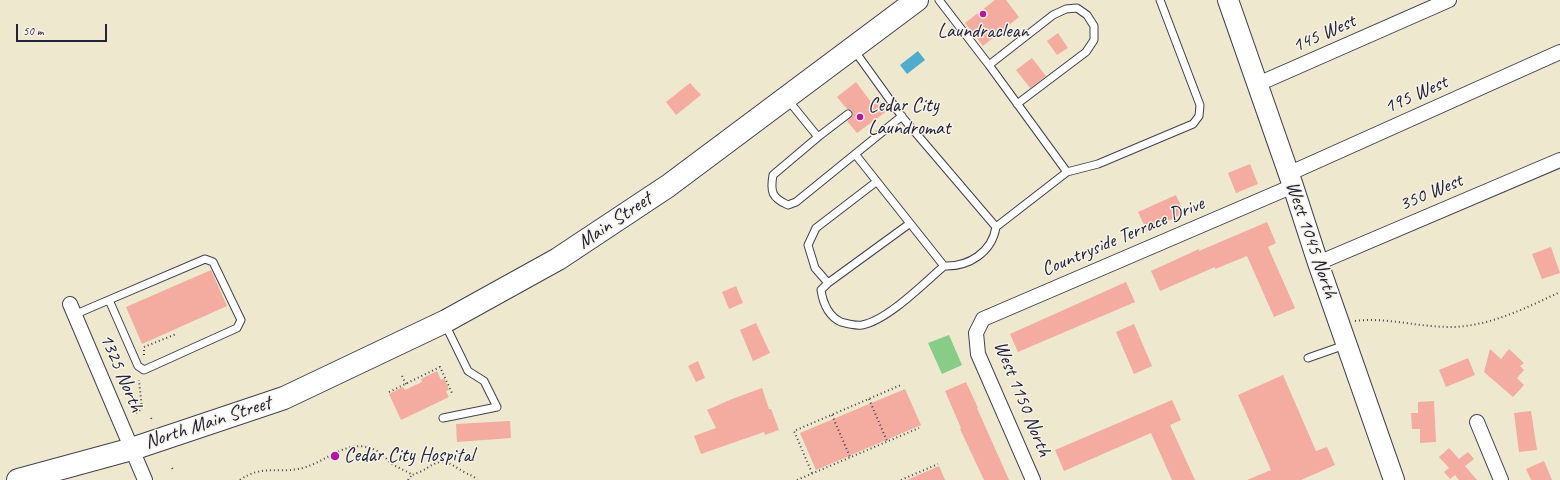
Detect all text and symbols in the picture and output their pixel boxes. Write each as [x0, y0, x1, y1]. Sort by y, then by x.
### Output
marker: Laundraclean [978, 9, 988, 19]
street label: 145 West [1289, 10, 1359, 58]
scale bar [18, 16, 109, 42]
place label: Laundraclean [938, 20, 1028, 44]
text: 50 m [23, 23, 43, 39]
street label: 195 West [1381, 71, 1451, 119]
place label: Cedar City Laundromat [868, 94, 950, 141]
marker: Cedar City Laundromat [855, 112, 865, 122]
street label: 350 West [1396, 169, 1466, 217]
street label: West 1045 North [1280, 178, 1342, 302]
street label: Main Street [573, 187, 657, 255]
street label: Countryside Terrace Drive [1038, 192, 1208, 282]
street label: 1325 North [94, 330, 148, 416]
street label: West 1150 North [988, 338, 1056, 460]
street label: North Main Street [142, 391, 274, 455]
place label: Cedar City Hospital [344, 444, 474, 468]
marker: Cedar City Hospital [329, 450, 341, 462]

